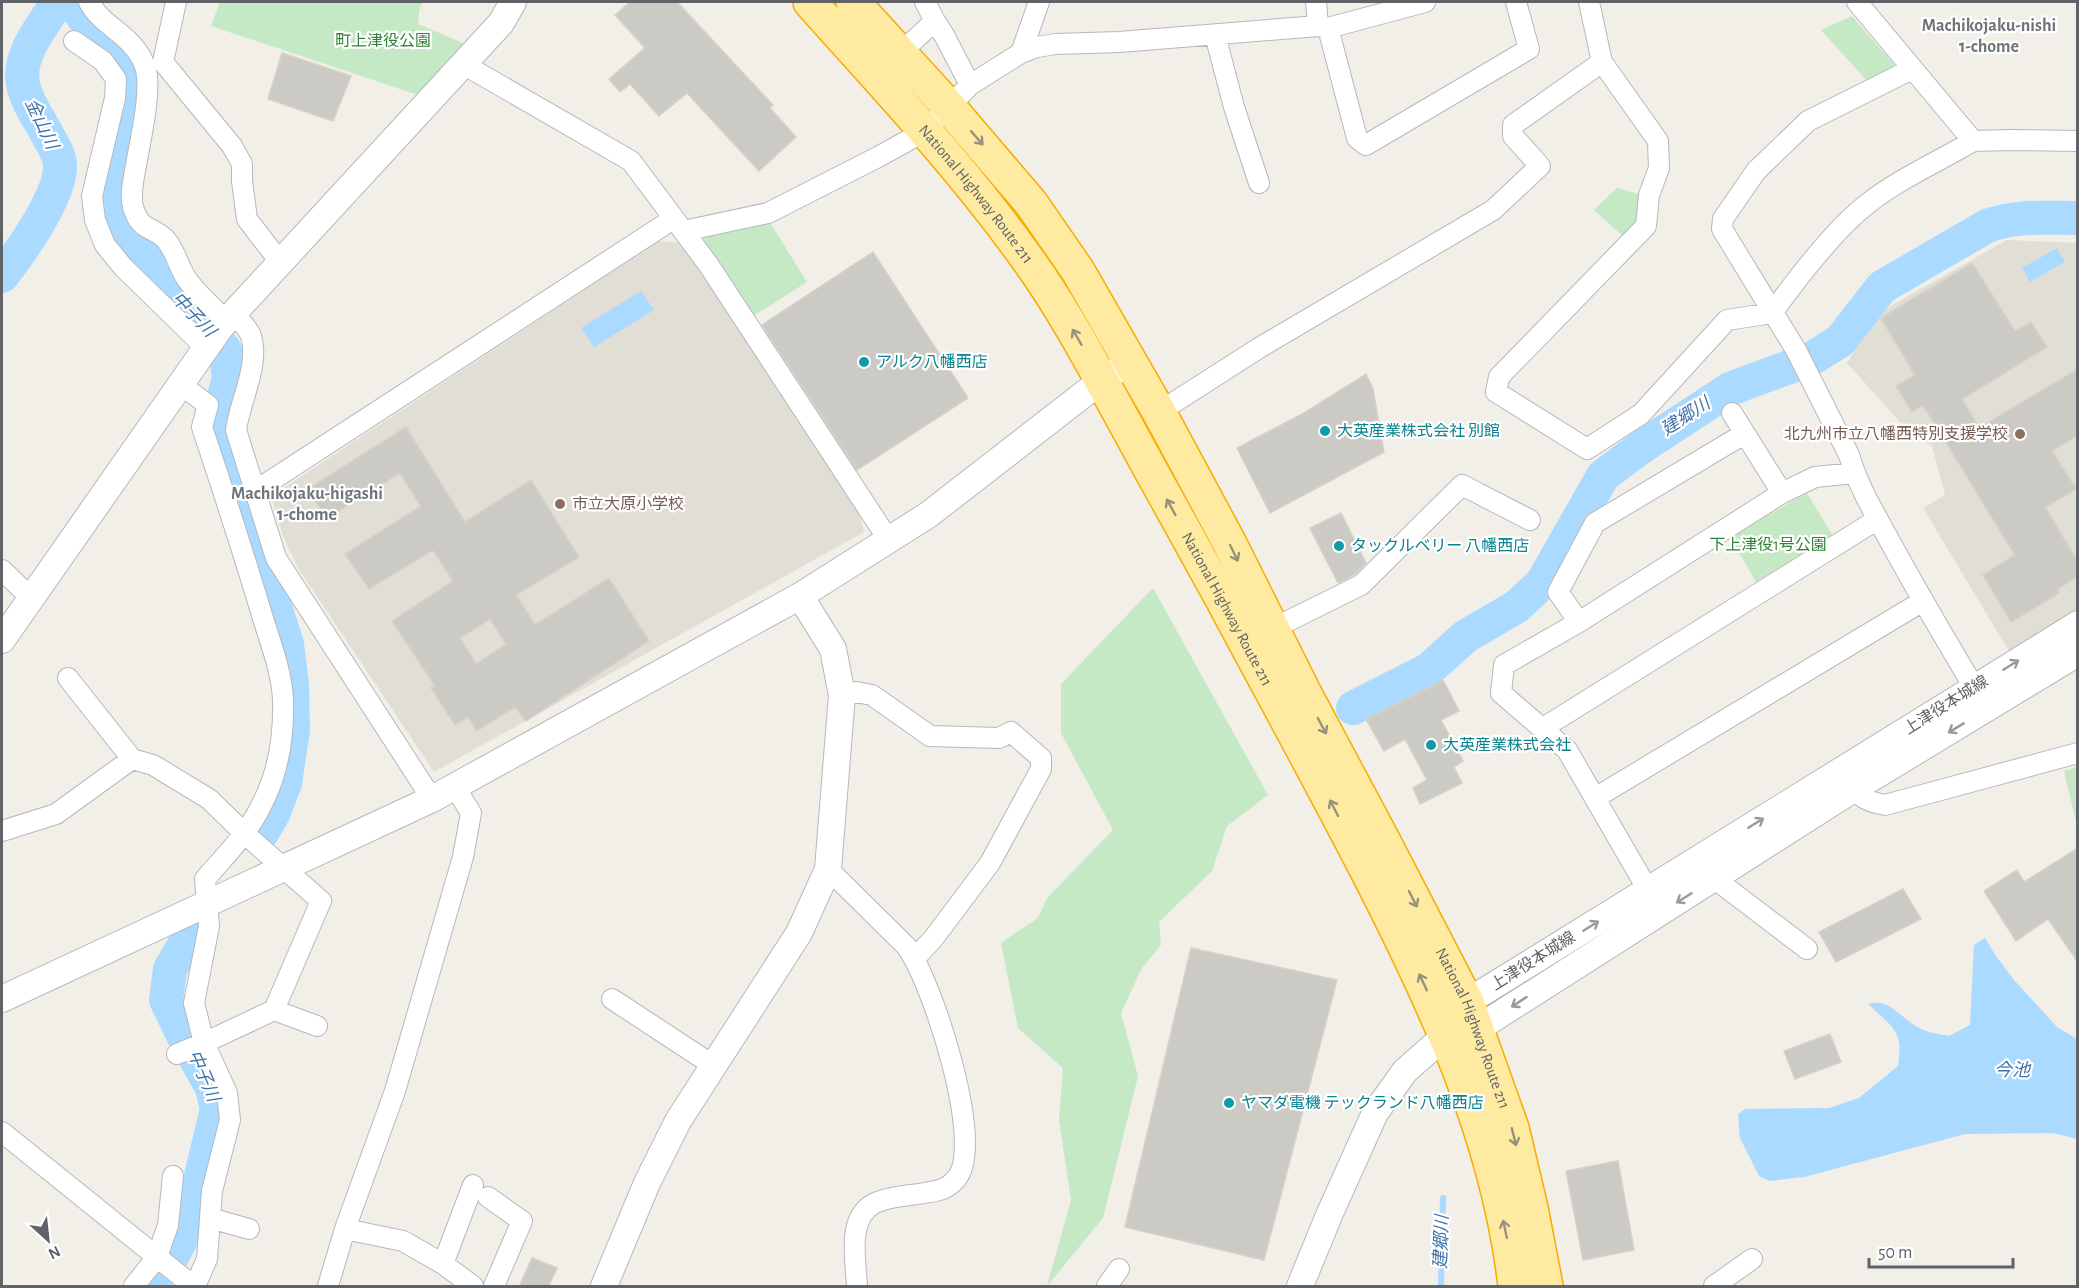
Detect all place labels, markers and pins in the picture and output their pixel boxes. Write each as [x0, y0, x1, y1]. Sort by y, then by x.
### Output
place label: アルク八幡西店 [876, 353, 988, 370]
marker: アルク八幡西店 [857, 355, 871, 369]
place label: 大英産業株式会社 別館 [1337, 423, 1500, 439]
marker: 大英産業株式会社 別館 [1318, 424, 1332, 438]
place label: 北九州市立八幡西特別支援学校 [1784, 425, 2008, 442]
marker: 北九州市立八幡西特別支援学校 [2013, 427, 2027, 441]
place label: 市立大原小学校 [572, 495, 684, 512]
marker: 市立大原小学校 [553, 497, 567, 511]
place label: タックルベリー 八幡西店 [1351, 537, 1529, 554]
marker: タックルベリー 八幡西店 [1332, 539, 1346, 553]
place label: 大英産業株式会社 [1443, 737, 1571, 753]
marker: 大英産業株式会社 [1424, 738, 1438, 752]
place label: ヤマダ電機 テックランド八幡西店 [1241, 1094, 1484, 1111]
marker: ヤマダ電機 テックランド八幡西店 [1222, 1096, 1236, 1110]

